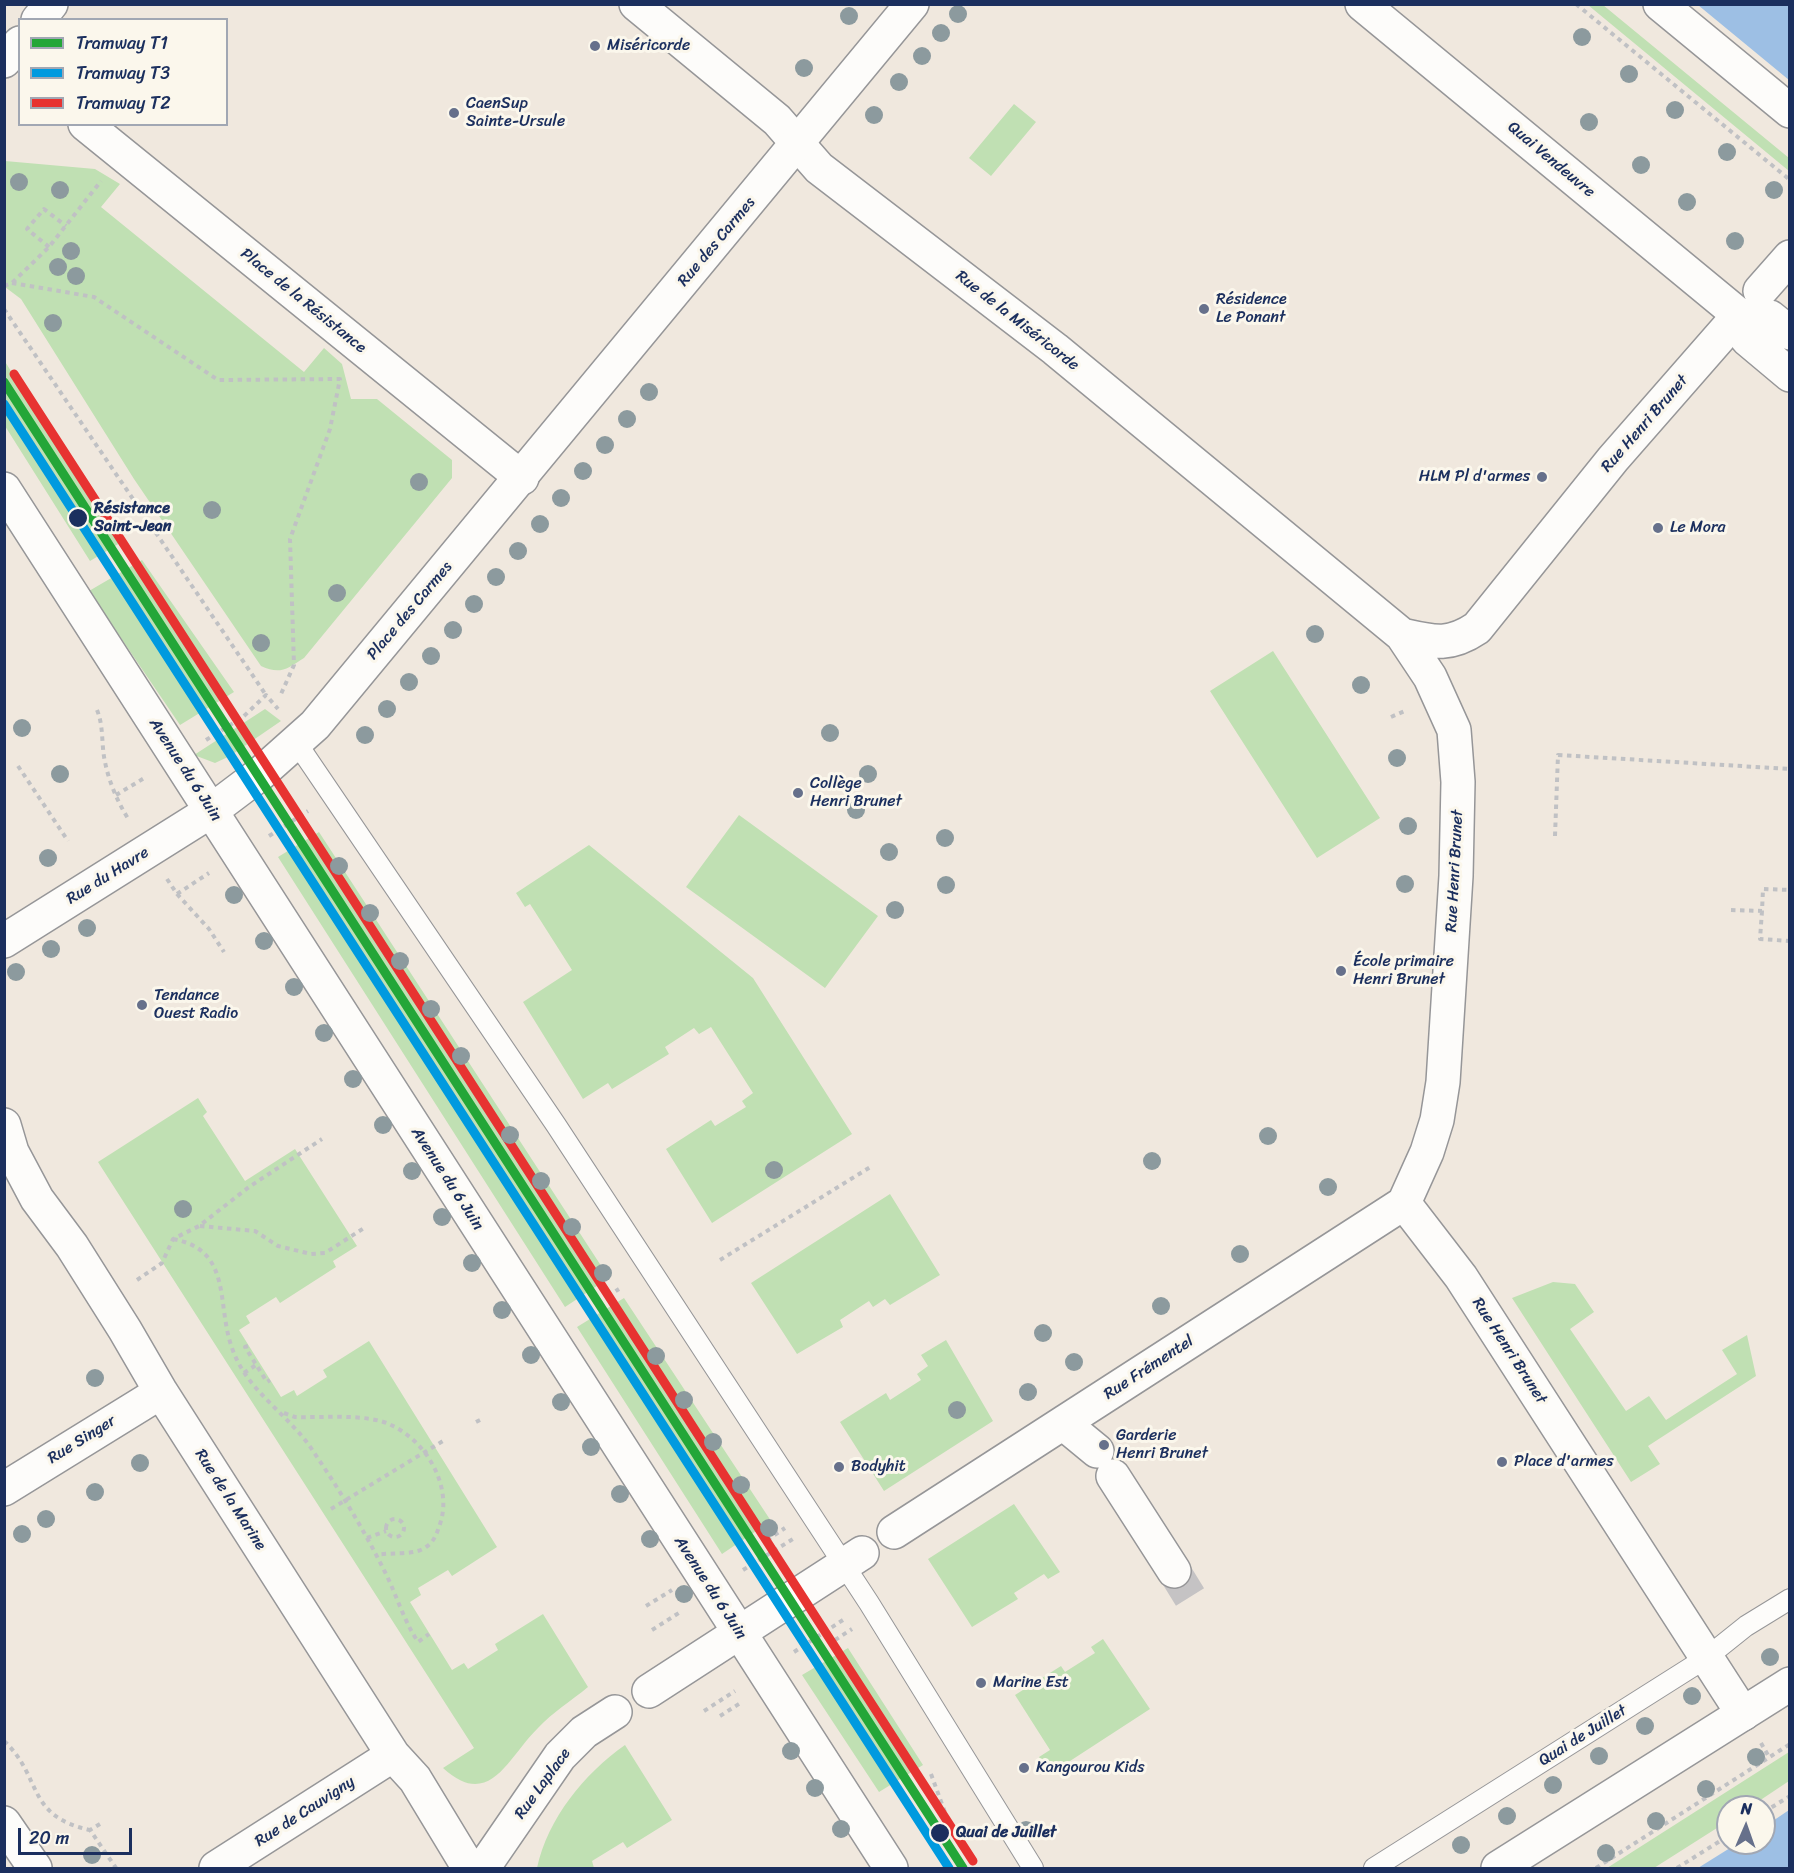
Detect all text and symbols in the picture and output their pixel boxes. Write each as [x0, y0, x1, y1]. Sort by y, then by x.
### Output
legend [18, 18, 228, 126]
text: Tramway T1 [76, 27, 168, 59]
place label: Miséricorde [607, 36, 690, 56]
marker: Miséricorde [588, 39, 602, 53]
text: Tramway T3 [76, 57, 170, 89]
text: Tramway T2 [76, 87, 171, 119]
place label: CaenSup Sainte-Ursule [466, 94, 565, 132]
marker: CaenSup Sainte-Ursule [447, 106, 461, 120]
street label: Quai Vendeuvre [1503, 118, 1599, 202]
street label: Rue des Carmes [674, 194, 760, 290]
street label: Place de la Résistance [236, 244, 370, 358]
street label: Rue de la Miséricorde [951, 267, 1083, 375]
place label: Résidence Le Ponant [1216, 290, 1287, 328]
marker: Résidence Le Ponant [1197, 302, 1211, 316]
street label: Rue Henri Brunet [1598, 371, 1692, 477]
place label: HLM Pl d'armes [1419, 467, 1530, 487]
marker: HLM Pl d'armes [1535, 470, 1549, 484]
place label: Résistance Saint-Jean [94, 499, 171, 537]
marker: Résistance Saint-Jean [67, 507, 89, 529]
place label: Le Mora [1670, 518, 1726, 538]
marker: Le Mora [1651, 521, 1665, 535]
street label: Place des Carmes [363, 558, 457, 664]
street label: Avenue du 6 Juin [145, 715, 225, 825]
place label: Collège Henri Brunet [810, 774, 902, 812]
marker: Collège Henri Brunet [791, 786, 805, 800]
street label: Rue Henri Brunet [1442, 809, 1468, 933]
street label: Rue du Havre [63, 843, 153, 909]
place label: École primaire Henri Brunet [1353, 952, 1454, 990]
marker: École primaire Henri Brunet [1334, 964, 1348, 978]
place label: Tendance Ouest Radio [154, 986, 238, 1024]
marker: Tendance Ouest Radio [135, 998, 149, 1012]
street label: Avenue du 6 Juin [407, 1124, 487, 1234]
street label: Rue Henri Brunet [1468, 1294, 1550, 1408]
street label: Rue Frémentel [1101, 1332, 1197, 1404]
street label: Rue Singer [44, 1412, 120, 1468]
place label: Garderie Henri Brunet [1116, 1426, 1208, 1464]
marker: Garderie Henri Brunet [1097, 1438, 1111, 1452]
street label: Rue de la Marine [190, 1446, 270, 1554]
place label: Place d'armes [1514, 1452, 1614, 1472]
marker: Place d'armes [1495, 1455, 1509, 1469]
place label: Bodyhit [851, 1457, 906, 1477]
marker: Bodyhit [832, 1460, 846, 1474]
street label: Avenue du 6 Juin [670, 1533, 750, 1643]
place label: Marine Est [993, 1673, 1069, 1693]
marker: Marine Est [974, 1676, 988, 1690]
street label: Quai de Juillet [1535, 1701, 1631, 1771]
street label: Rue Laplace [511, 1745, 575, 1823]
place label: Kangourou Kids [1036, 1758, 1145, 1778]
marker: Kangourou Kids [1017, 1761, 1031, 1775]
street label: Rue de Cauvigny [252, 1773, 358, 1851]
text: N [1741, 1794, 1753, 1823]
north arrow [1716, 1795, 1776, 1855]
scale bar [21, 1816, 135, 1854]
text: 20 m [29, 1822, 69, 1854]
marker: Quai de Juillet [929, 1822, 951, 1844]
place label: Quai de Juillet [956, 1823, 1056, 1843]

